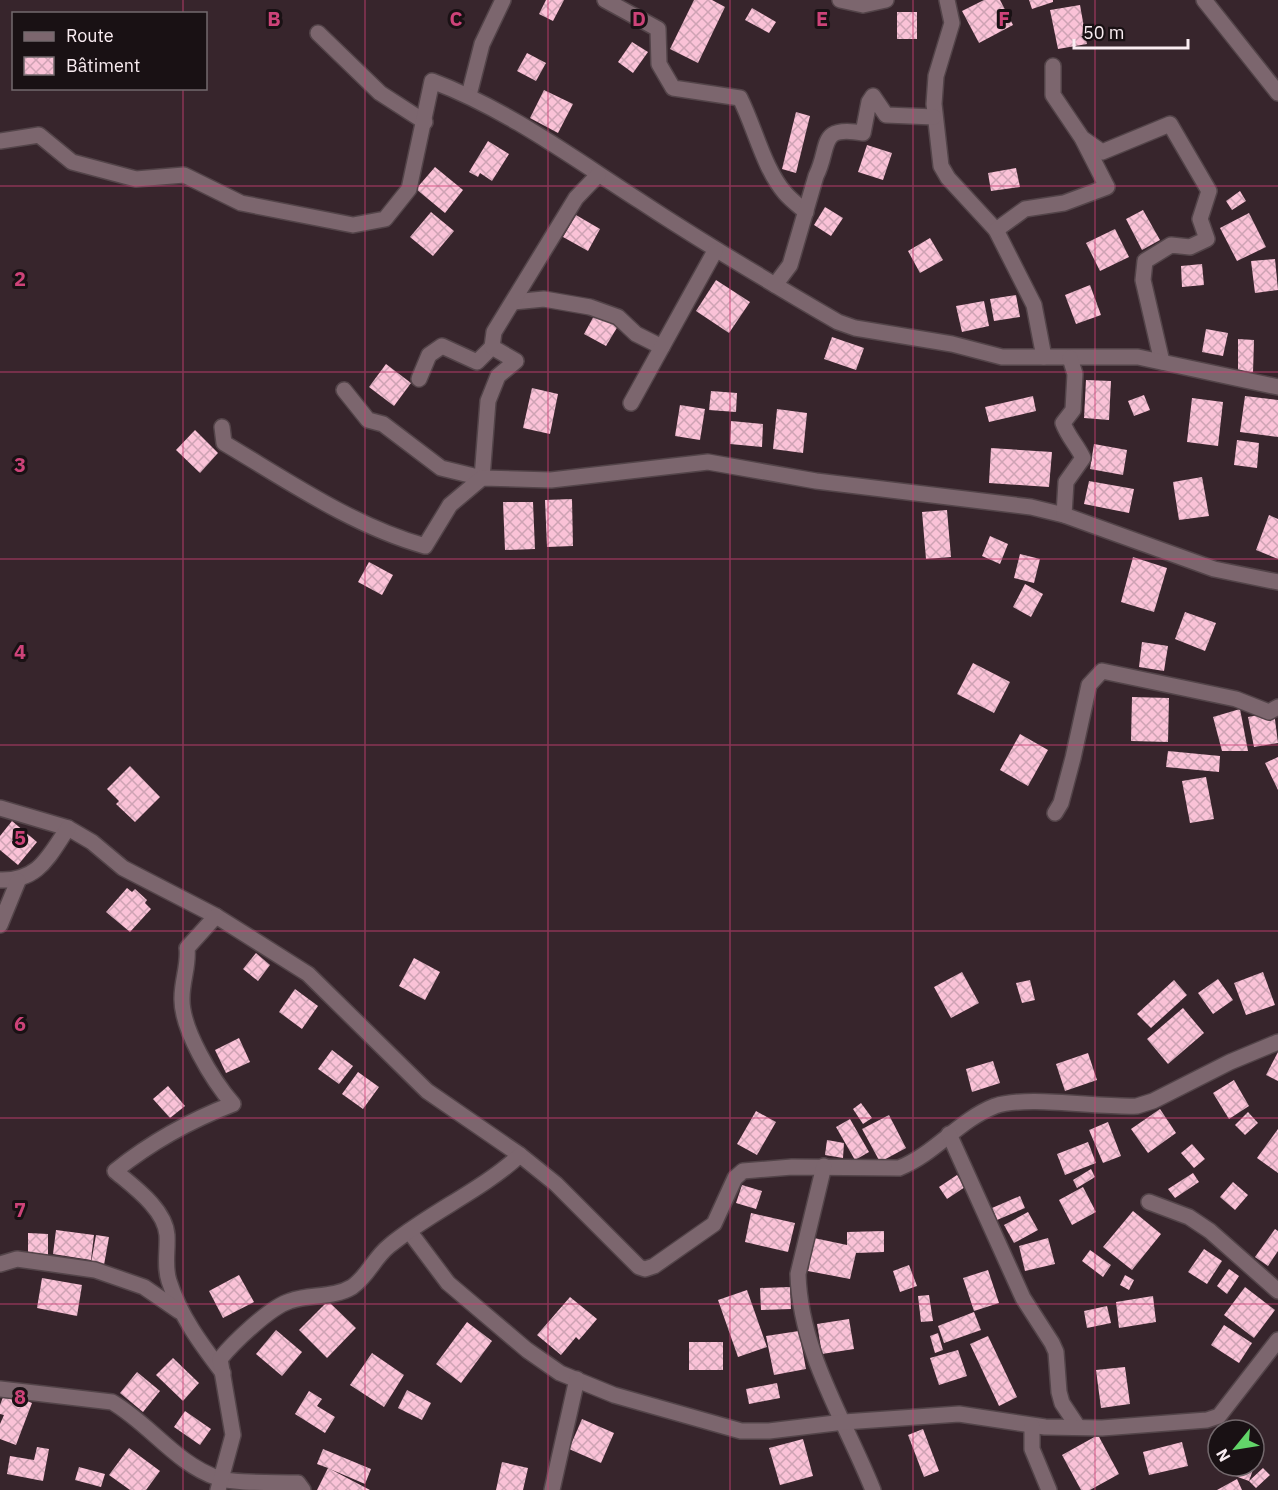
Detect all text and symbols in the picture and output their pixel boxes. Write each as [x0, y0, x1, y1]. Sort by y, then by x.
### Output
text: B [267, 5, 281, 32]
text: C [449, 5, 463, 32]
text: D [632, 5, 646, 32]
text: E [816, 5, 828, 32]
text: F [998, 5, 1010, 32]
legend [12, 12, 207, 90]
scale bar [1074, 12, 1188, 50]
text: 50 m [1083, 21, 1125, 44]
text: Route [66, 24, 114, 47]
text: Bâtiment [66, 54, 140, 77]
text: 2 [14, 265, 26, 292]
text: 3 [14, 451, 26, 478]
text: 4 [14, 638, 26, 665]
text: 5 [14, 824, 26, 851]
text: 6 [14, 1010, 26, 1037]
text: 7 [14, 1196, 26, 1223]
text: 8 [14, 1383, 26, 1410]
north arrow [1206, 1418, 1266, 1478]
text: N [1211, 1445, 1235, 1466]

